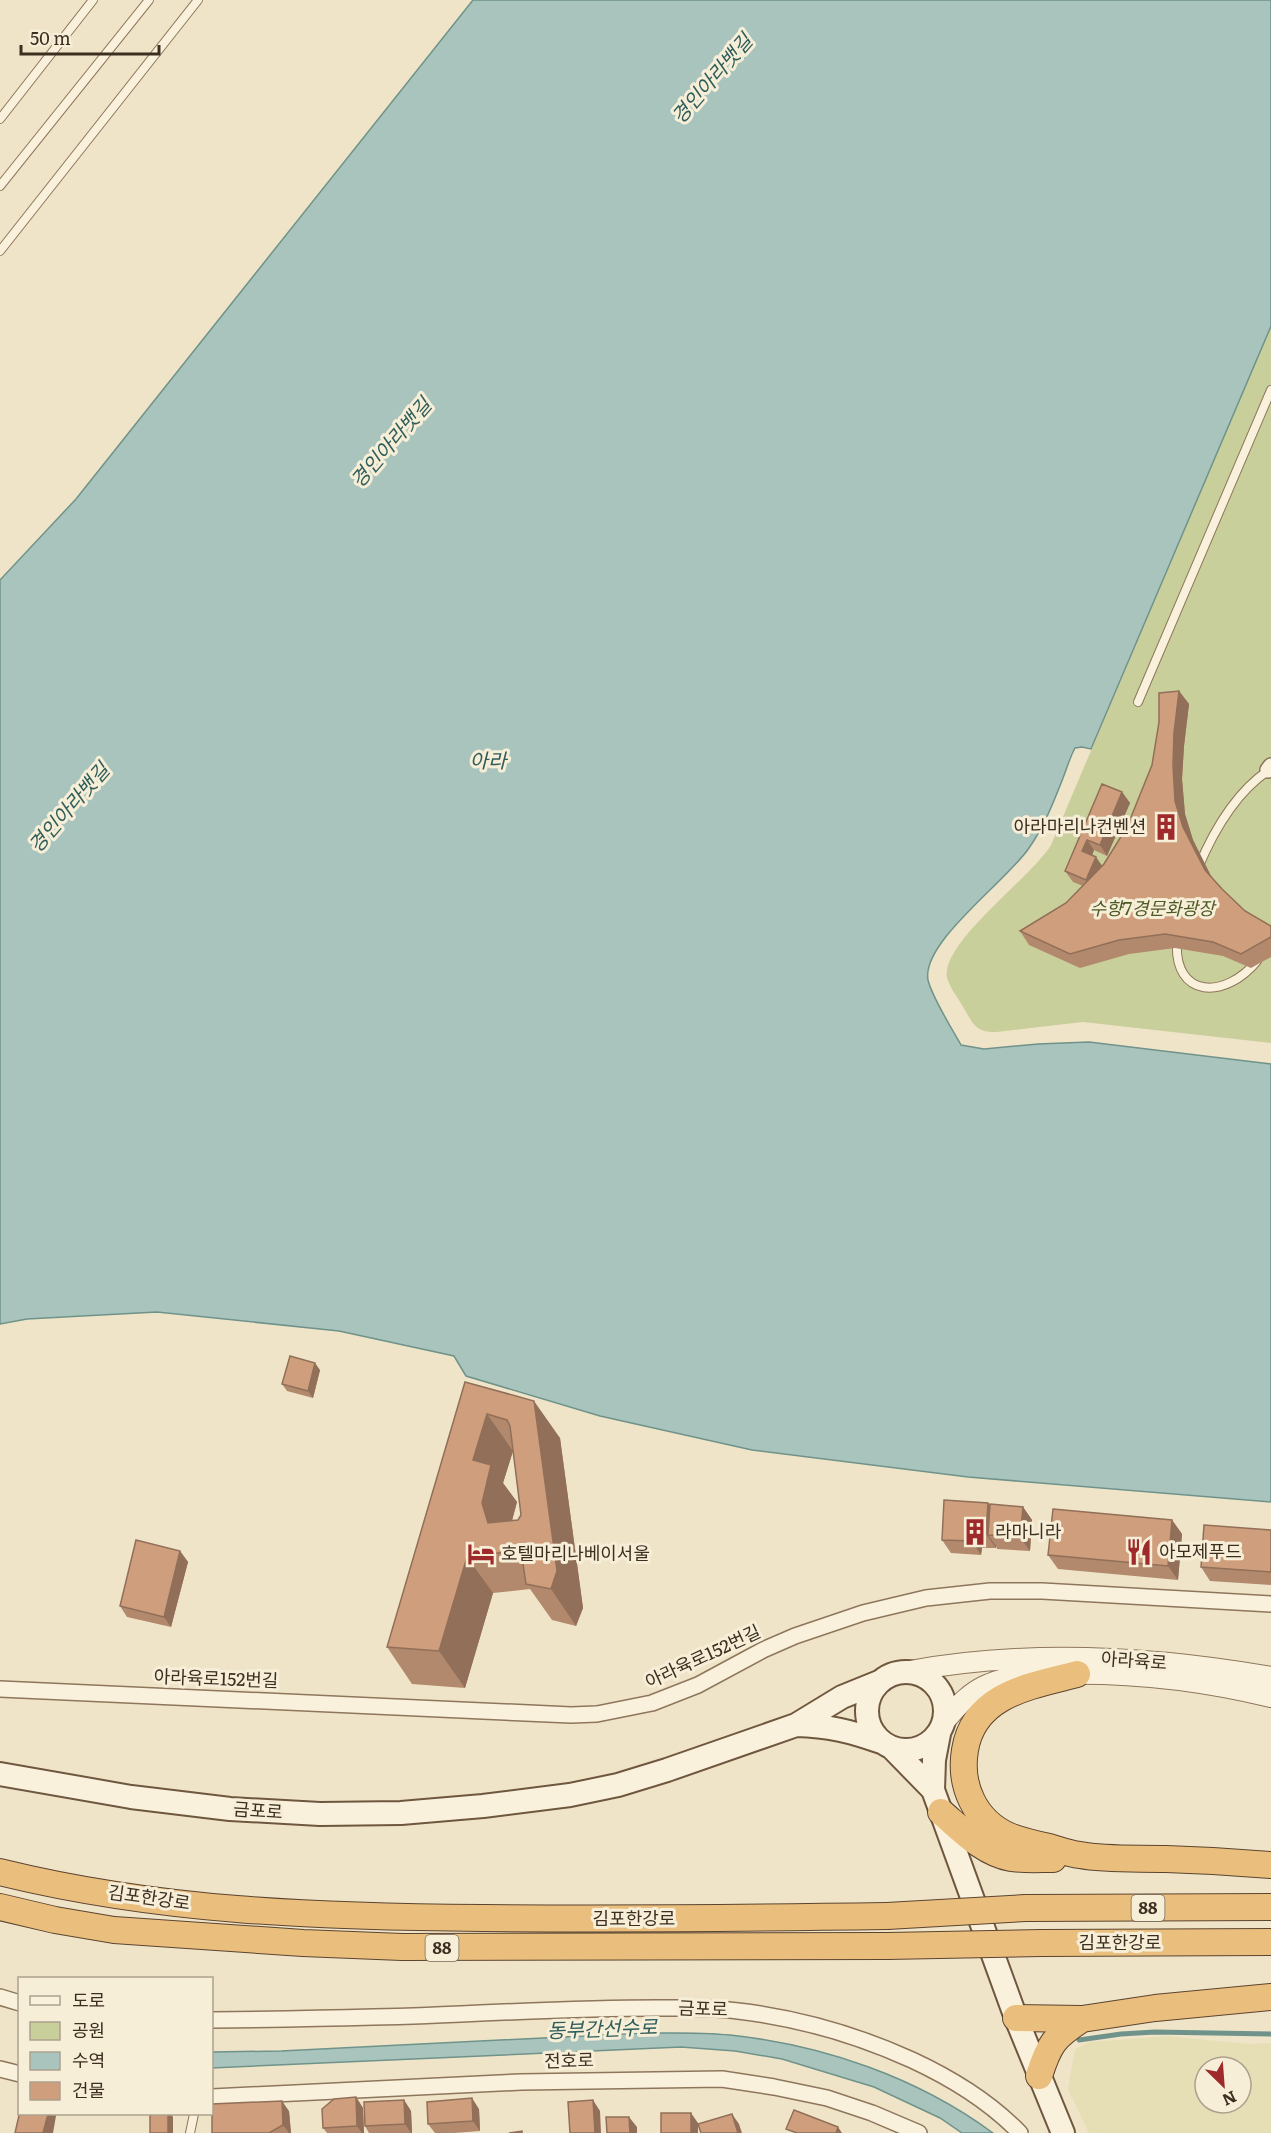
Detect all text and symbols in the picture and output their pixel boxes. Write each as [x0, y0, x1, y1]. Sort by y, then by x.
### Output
scale bar [21, 18, 159, 56]
text: 50 m [30, 24, 71, 51]
water label: 경인아라뱃길 [663, 25, 759, 129]
water label: 경인아라뱃길 [342, 389, 438, 493]
water label: 아라 [470, 744, 509, 774]
water label: 경인아라뱃길 [20, 754, 116, 858]
place label: 아라마리나컨벤션 [1014, 812, 1146, 839]
building icon: 아라마리나컨벤션 [1151, 812, 1181, 842]
park label: 수향7경문화광장 [1089, 894, 1217, 921]
building icon: 라마니라 [960, 1517, 990, 1547]
place label: 라마니라 [995, 1517, 1062, 1544]
restaurant icon: 아모제푸드 [1124, 1537, 1154, 1567]
place label: 아모제푸드 [1159, 1537, 1242, 1564]
hotel icon: 호텔마리나베이서울 [466, 1539, 496, 1569]
place label: 호텔마리나베이서울 [501, 1539, 650, 1566]
street label: 아라육로152번길 [640, 1617, 765, 1694]
street label: 아라육로 [1100, 1644, 1168, 1675]
street label: 아라육로152번길 [153, 1662, 279, 1693]
street label: 금포로 [232, 1794, 284, 1825]
street label: 김포한강로 [106, 1877, 192, 1916]
road number: 88 [1132, 1895, 1164, 1921]
street label: 김포한강로 [593, 1904, 675, 1931]
street label: 김포한강로 [1079, 1928, 1161, 1955]
road number: 88 [426, 1935, 458, 1961]
legend [18, 1977, 213, 2115]
text: 도로 [72, 1986, 105, 2013]
street label: 금포로 [678, 1993, 728, 2022]
water label: 동부간선수로 [546, 2010, 659, 2044]
text: 공원 [72, 2016, 105, 2043]
text: 수역 [72, 2046, 105, 2073]
street label: 전호로 [544, 2046, 594, 2073]
north arrow [1193, 2055, 1253, 2115]
text: 건물 [72, 2076, 105, 2103]
text: N [1219, 2086, 1241, 2113]

